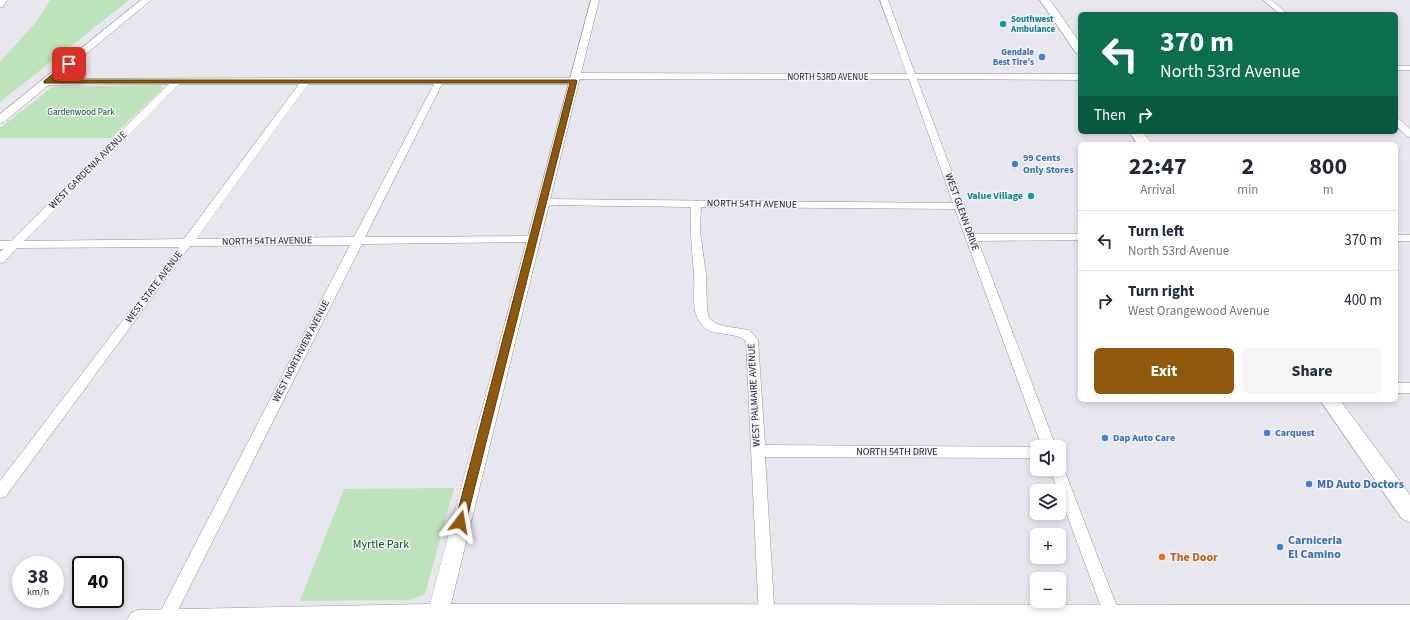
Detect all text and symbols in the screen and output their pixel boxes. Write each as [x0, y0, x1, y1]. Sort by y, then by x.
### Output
place label: Southwest Ambulance [1010, 13, 1056, 36]
marker: Southwest Ambulance [998, 19, 1008, 29]
text: 370 m [1160, 22, 1234, 62]
icon: left [1094, 28, 1146, 80]
place label: Gendale Best Tire's [993, 46, 1034, 69]
pin [52, 47, 86, 81]
marker: Gendale Best Tire's [1037, 52, 1047, 62]
icon: arrive [58, 53, 80, 75]
text: North 53rd Avenue [1160, 59, 1300, 84]
street label: NORTH 53RD AVENUE [787, 71, 869, 84]
icon: right [1134, 104, 1156, 126]
text: Then [1094, 105, 1126, 126]
park label: Gardenwood Park [47, 106, 115, 119]
street label: WEST GARDENIA AVENUE [46, 128, 130, 212]
text: 22:47 [1129, 149, 1187, 184]
text: 2 [1242, 149, 1254, 184]
text: 800 [1309, 149, 1347, 184]
place label: 99 Cents Only Stores [1023, 151, 1074, 177]
marker: 99 Cents Only Stores [1010, 159, 1020, 169]
street label: WEST GLENN DRIVE [941, 171, 983, 253]
text: Arrival [1140, 181, 1175, 199]
text: min [1237, 181, 1258, 199]
text: m [1323, 181, 1334, 199]
place label: Value Village [966, 189, 1023, 203]
marker: Value Village [1026, 191, 1036, 201]
street label: NORTH 54TH AVENUE [707, 196, 797, 212]
text: Turn left [1128, 221, 1184, 242]
icon: left [1094, 230, 1116, 252]
text: 370 m [1344, 230, 1382, 251]
street label: NORTH 54TH AVENUE [222, 233, 312, 249]
text: North 53rd Avenue [1128, 242, 1229, 260]
street label: WEST STATE AVENUE [122, 248, 186, 326]
text: Turn right [1128, 281, 1194, 302]
icon: right [1094, 290, 1116, 312]
text: 400 m [1344, 290, 1382, 311]
street label: WEST NORTHVIEW AVENUE [269, 297, 333, 405]
text: West Orangewood Avenue [1128, 302, 1270, 320]
street label: WEST PALMAIRE AVENUE [744, 343, 764, 447]
button: Exit [1094, 348, 1234, 394]
button: Share [1242, 348, 1382, 394]
place label: Carquest [1275, 426, 1315, 440]
marker: Carquest [1262, 428, 1272, 438]
place label: Dap Auto Care [1113, 431, 1175, 445]
marker: Dap Auto Care [1100, 433, 1110, 443]
map controls [1030, 440, 1066, 608]
button: sound [1030, 440, 1066, 476]
street label: NORTH 54TH DRIVE [856, 445, 938, 459]
place label: MD Auto Doctors [1317, 476, 1404, 493]
marker: MD Auto Doctors [1304, 479, 1314, 489]
button: layers [1030, 484, 1066, 520]
position arrow [439, 501, 481, 543]
button: + [1030, 528, 1066, 564]
place label: Carniceria El Camino [1288, 532, 1342, 563]
park label: Myrtle Park [353, 536, 409, 553]
marker: Carniceria El Camino [1275, 542, 1285, 552]
place label: The Door [1170, 549, 1218, 566]
marker: The Door [1157, 552, 1167, 562]
speed limit sign: 40 [72, 556, 124, 608]
text: 38 [27, 563, 49, 591]
button: − [1030, 572, 1066, 608]
text: km/h [27, 585, 49, 599]

